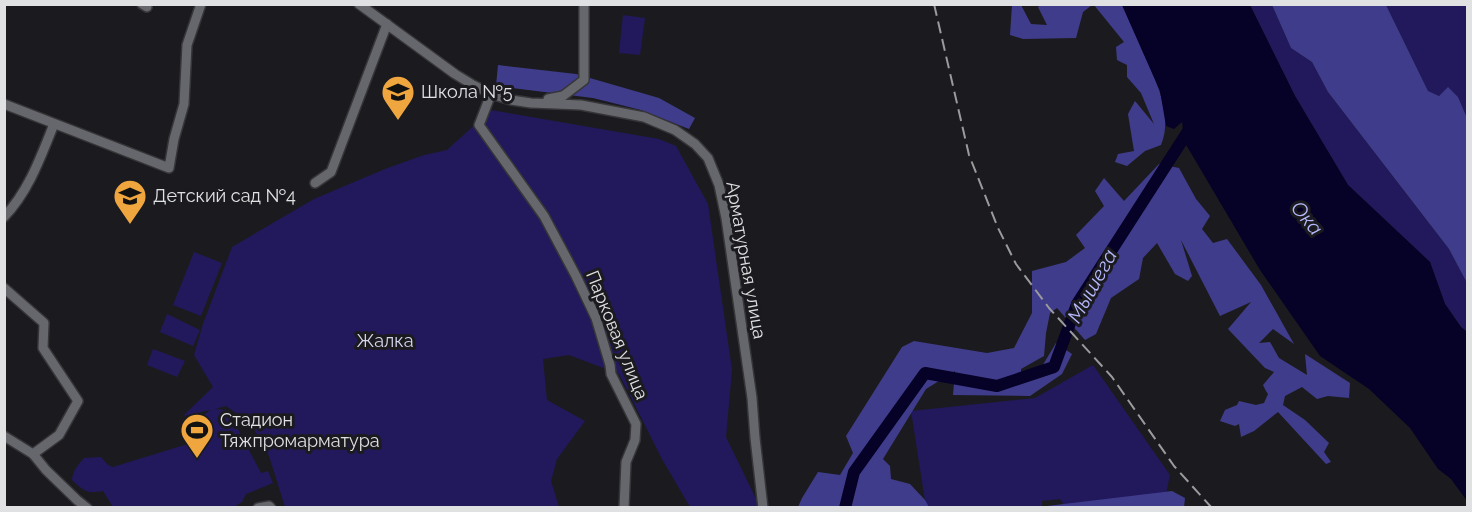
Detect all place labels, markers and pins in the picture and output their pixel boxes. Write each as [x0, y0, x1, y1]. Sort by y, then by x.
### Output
school or university icon: Школа №5 [380, 74, 416, 121]
place label: Школа №5 [421, 81, 513, 102]
school or university icon: Детский сад №4 [112, 178, 148, 225]
place label: Детский сад №4 [153, 185, 296, 206]
place label: Стадион Тяжпромарматура [220, 409, 380, 451]
sports icon: Стадион Тяжпромарматура [179, 412, 215, 459]

